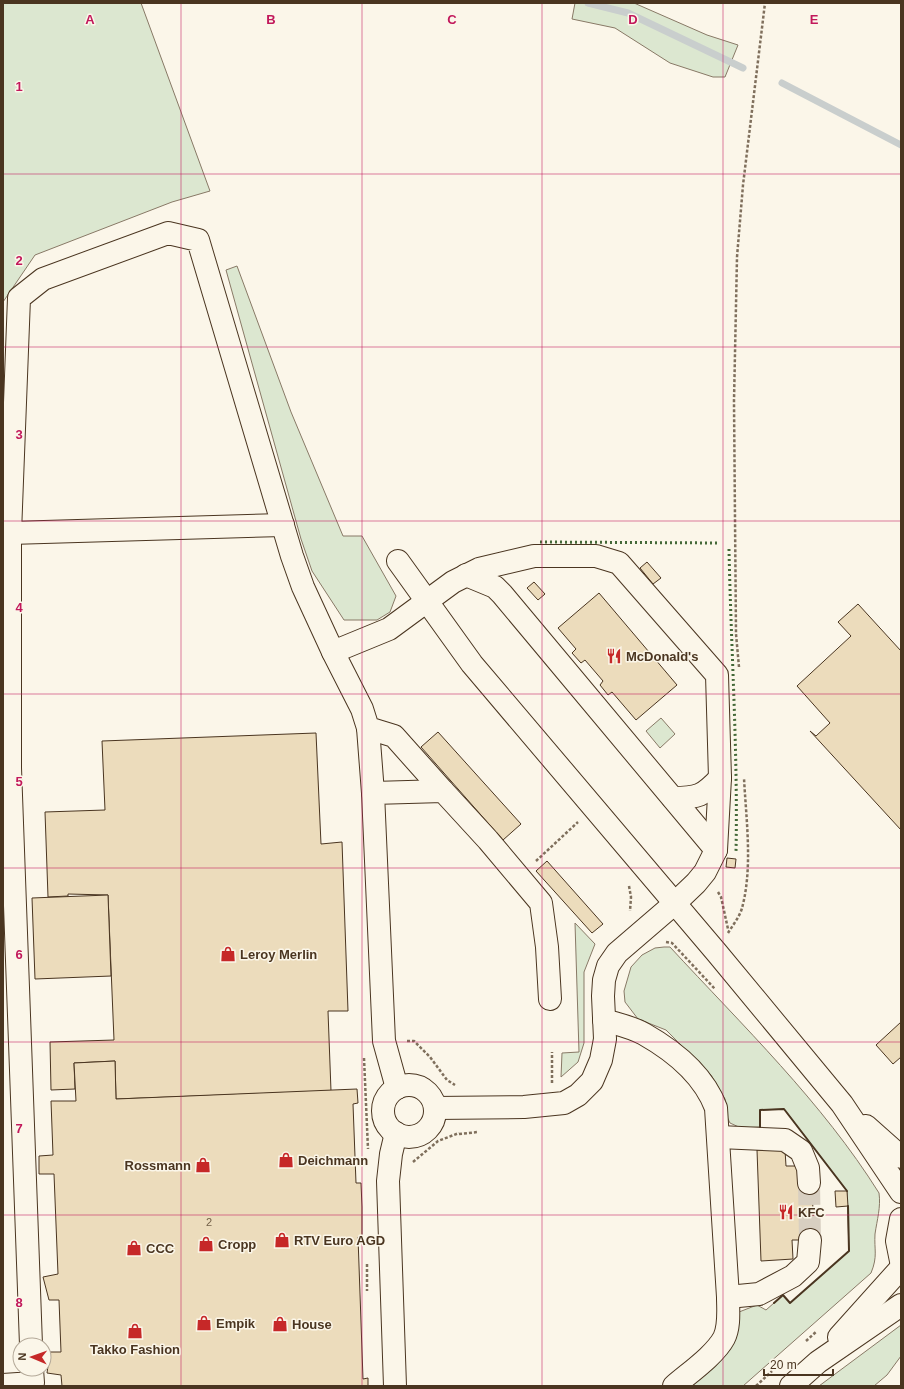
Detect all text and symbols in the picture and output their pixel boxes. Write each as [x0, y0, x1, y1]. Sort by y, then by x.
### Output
text: A [85, 12, 95, 27]
text: B [266, 12, 276, 27]
text: C [447, 12, 457, 27]
text: D [628, 12, 638, 27]
text: E [810, 12, 819, 27]
text: 1 [15, 79, 23, 94]
text: 2 [15, 253, 23, 268]
text: 3 [15, 427, 23, 442]
text: 4 [15, 600, 23, 615]
restaurant icon: McDonald's [605, 647, 623, 665]
place label: McDonald's [626, 649, 698, 664]
text: 5 [15, 774, 23, 789]
shop icon: Leroy Merlin [219, 945, 237, 963]
text: 6 [15, 947, 23, 962]
place label: Leroy Merlin [240, 947, 317, 962]
text: 7 [15, 1121, 23, 1136]
shop icon: Deichmann [277, 1151, 295, 1169]
place label: Deichmann [298, 1153, 368, 1168]
shop icon: Rossmann [194, 1156, 212, 1174]
place label: Rossmann [125, 1158, 191, 1173]
restaurant icon: KFC [777, 1203, 795, 1221]
place label: KFC [798, 1205, 825, 1220]
house number: 2 [206, 1216, 212, 1228]
shop icon: RTV Euro AGD [273, 1231, 291, 1249]
place label: RTV Euro AGD [294, 1233, 385, 1248]
shop icon: Cropp [197, 1235, 215, 1253]
place label: Cropp [218, 1237, 256, 1252]
shop icon: CCC [125, 1239, 143, 1257]
place label: CCC [146, 1241, 175, 1256]
text: 8 [15, 1295, 23, 1310]
shop icon: Empik [195, 1314, 213, 1332]
shop icon: House [271, 1315, 289, 1333]
place label: Empik [216, 1316, 256, 1331]
place label: House [292, 1317, 332, 1332]
shop icon: Takko Fashion [126, 1322, 144, 1340]
north arrow [12, 1337, 52, 1377]
place label: Takko Fashion [90, 1342, 180, 1357]
scale bar [764, 1351, 833, 1377]
text: N [16, 1352, 28, 1361]
text: 20 m [770, 1358, 797, 1372]

